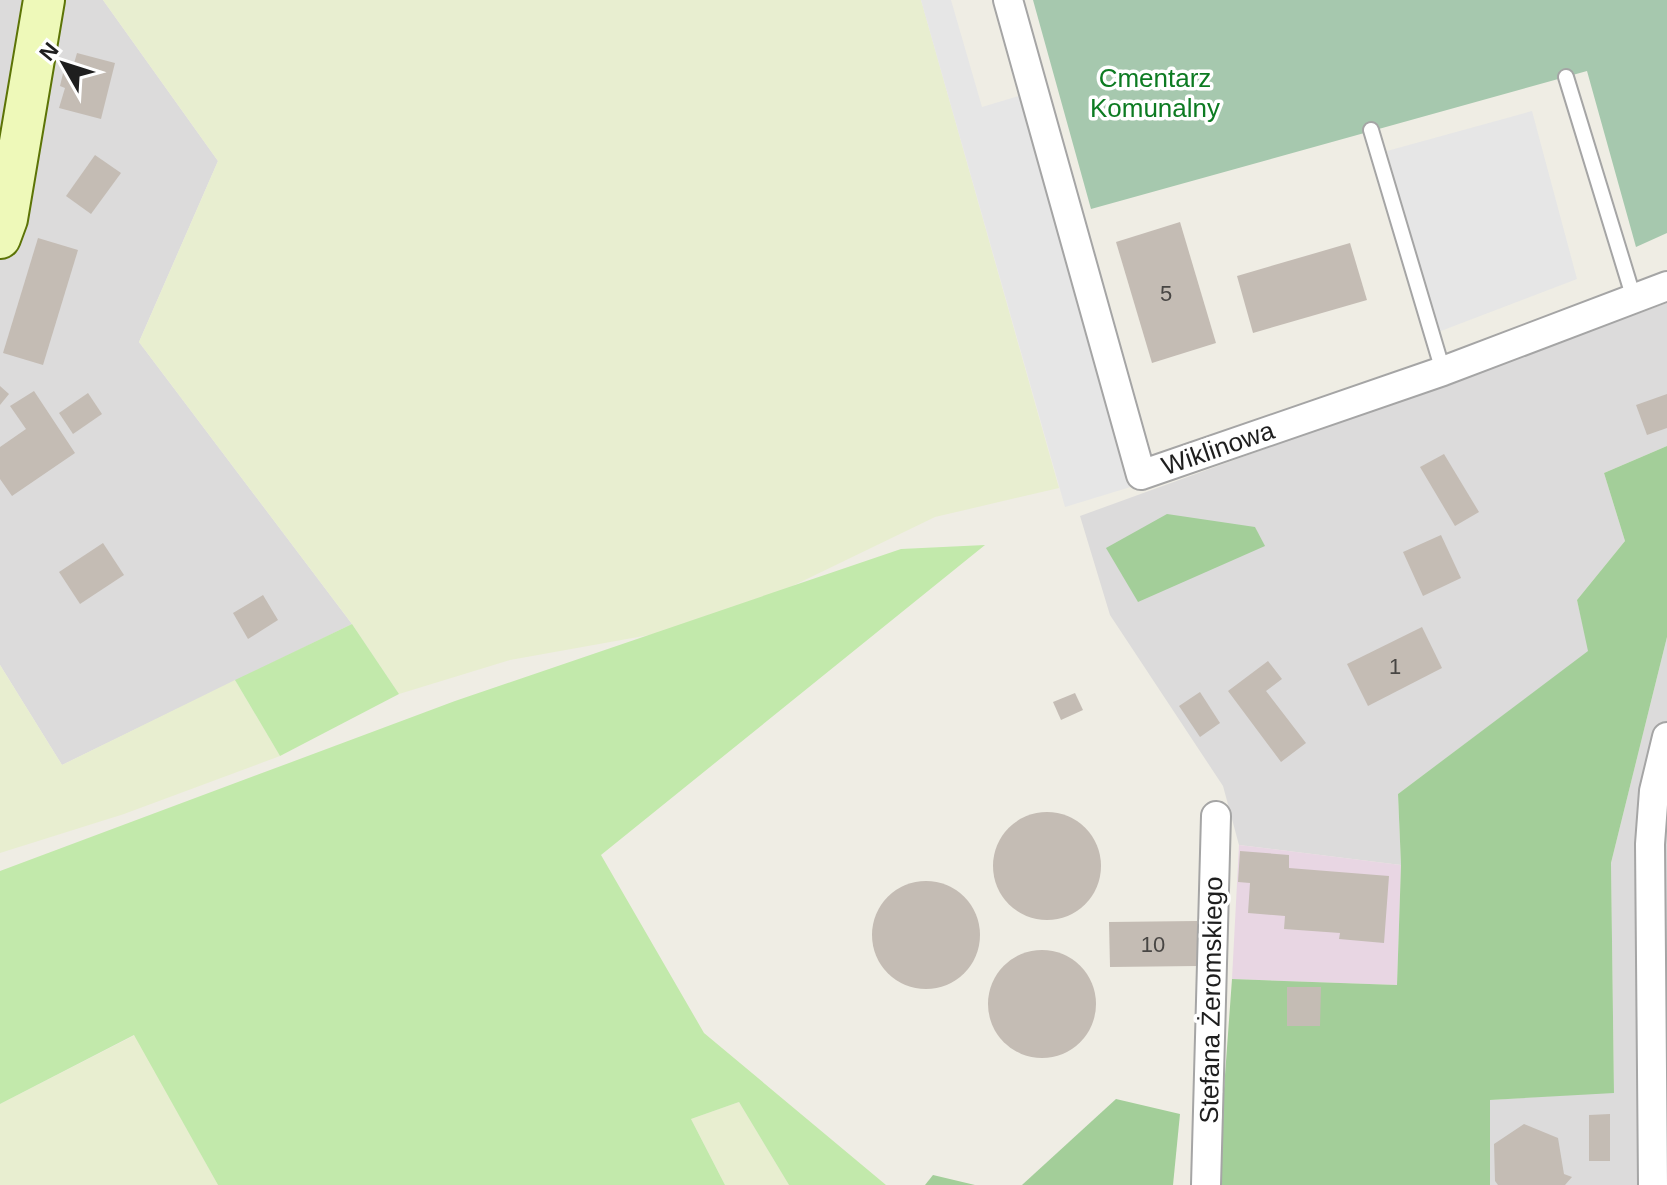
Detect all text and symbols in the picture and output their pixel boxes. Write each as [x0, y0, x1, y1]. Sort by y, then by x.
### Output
north arrow [24, 24, 104, 104]
text: N [34, 38, 64, 66]
park label: Cmentarz Komunalny [1090, 63, 1220, 123]
house number: 5 [1160, 281, 1172, 306]
street label: Wiklinowa [1158, 415, 1279, 481]
house number: 1 [1389, 654, 1401, 679]
street label: Stefana Żeromskiego [1194, 876, 1228, 1124]
house number: 10 [1141, 932, 1165, 957]

